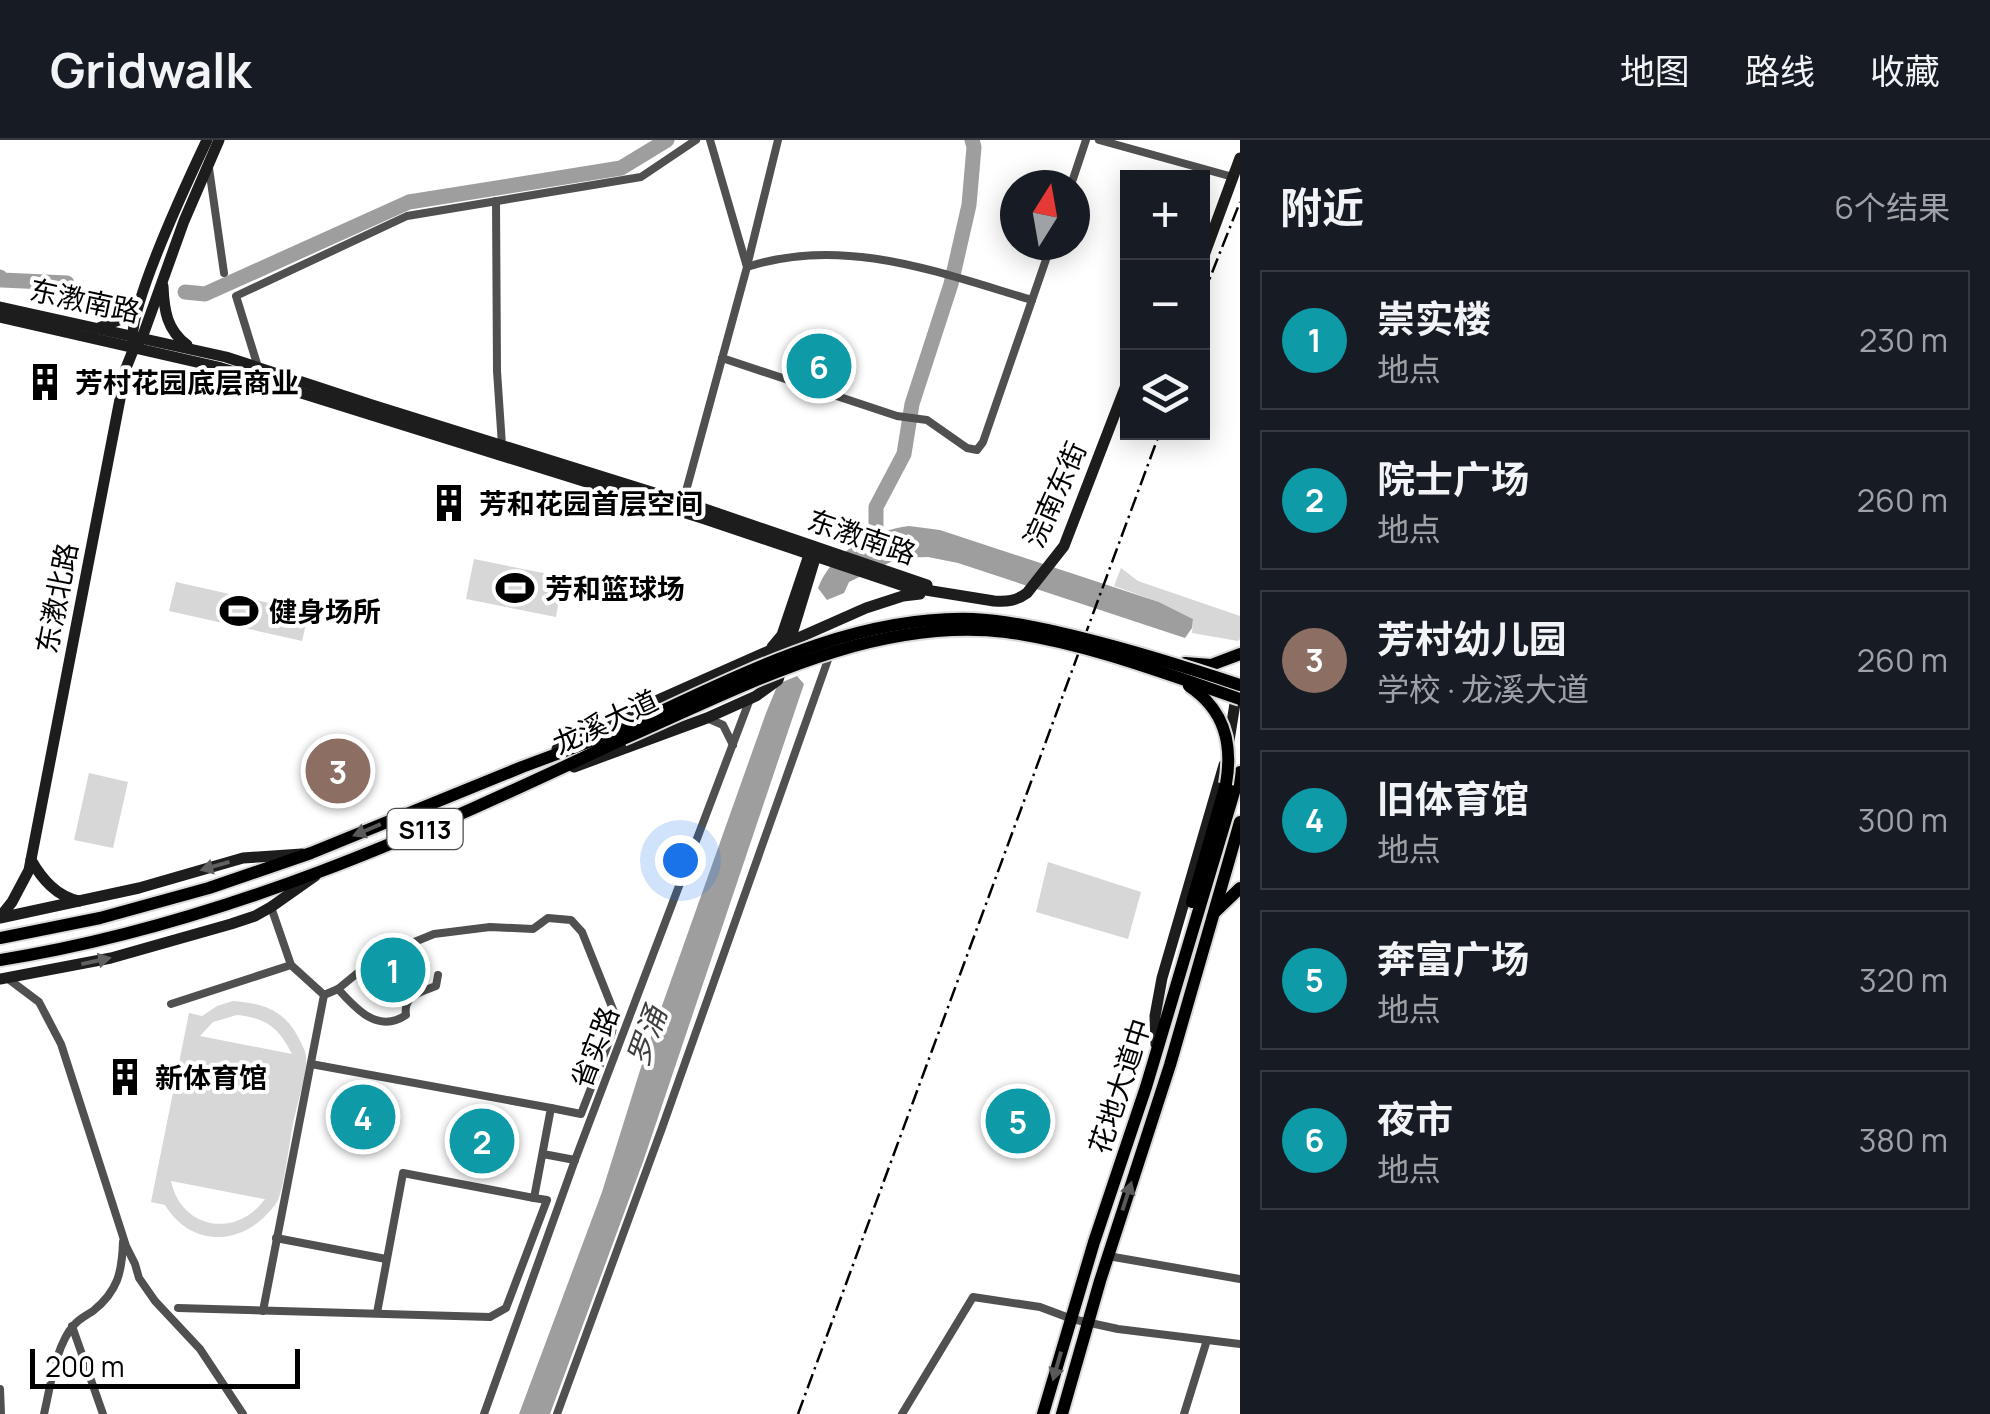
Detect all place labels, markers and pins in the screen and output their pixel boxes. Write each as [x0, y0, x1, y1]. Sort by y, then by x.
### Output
pin: 6 [786, 328, 852, 404]
building icon: 芳村花园底层商业 [24, 361, 66, 403]
place label: 芳村花园底层商业 [75, 363, 299, 401]
building icon: 芳和花园首层空间 [428, 482, 470, 524]
place label: 芳和花园首层空间 [479, 484, 703, 522]
sports icon: 芳和篮球场 [494, 567, 536, 609]
place label: 芳和篮球场 [545, 569, 685, 607]
sports icon: 健身场所 [218, 590, 260, 632]
place label: 健身场所 [269, 592, 381, 630]
pin: 3 [306, 734, 370, 808]
pin: 1 [360, 932, 426, 1008]
building icon: 新体育馆 [104, 1056, 146, 1098]
place label: 新体育馆 [155, 1058, 267, 1096]
pin: 4 [330, 1080, 396, 1154]
pin: 5 [986, 1084, 1050, 1158]
pin: 2 [450, 1104, 514, 1178]

